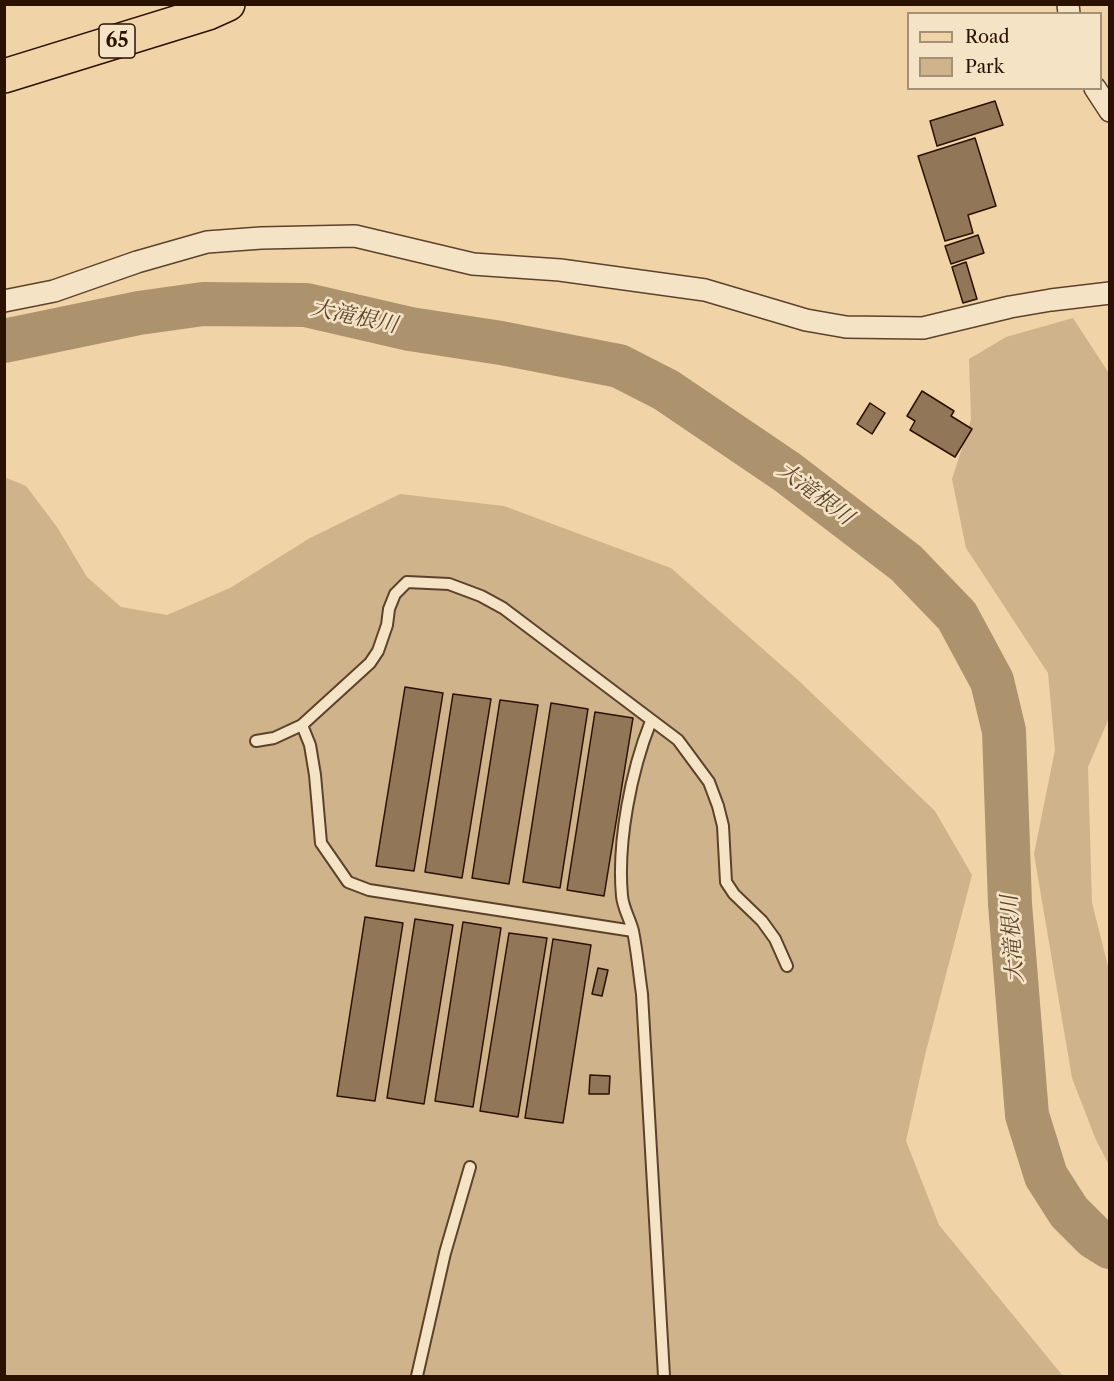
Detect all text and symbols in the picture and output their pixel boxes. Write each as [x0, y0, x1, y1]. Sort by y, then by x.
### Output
legend [907, 12, 1102, 90]
road number: 65 [99, 24, 135, 58]
text: Road [965, 26, 1010, 48]
text: Park [965, 56, 1004, 78]
water label: 大滝根川 [308, 295, 400, 339]
water label: 大滝根川 [772, 457, 858, 531]
water label: 大滝根川 [997, 894, 1029, 984]

